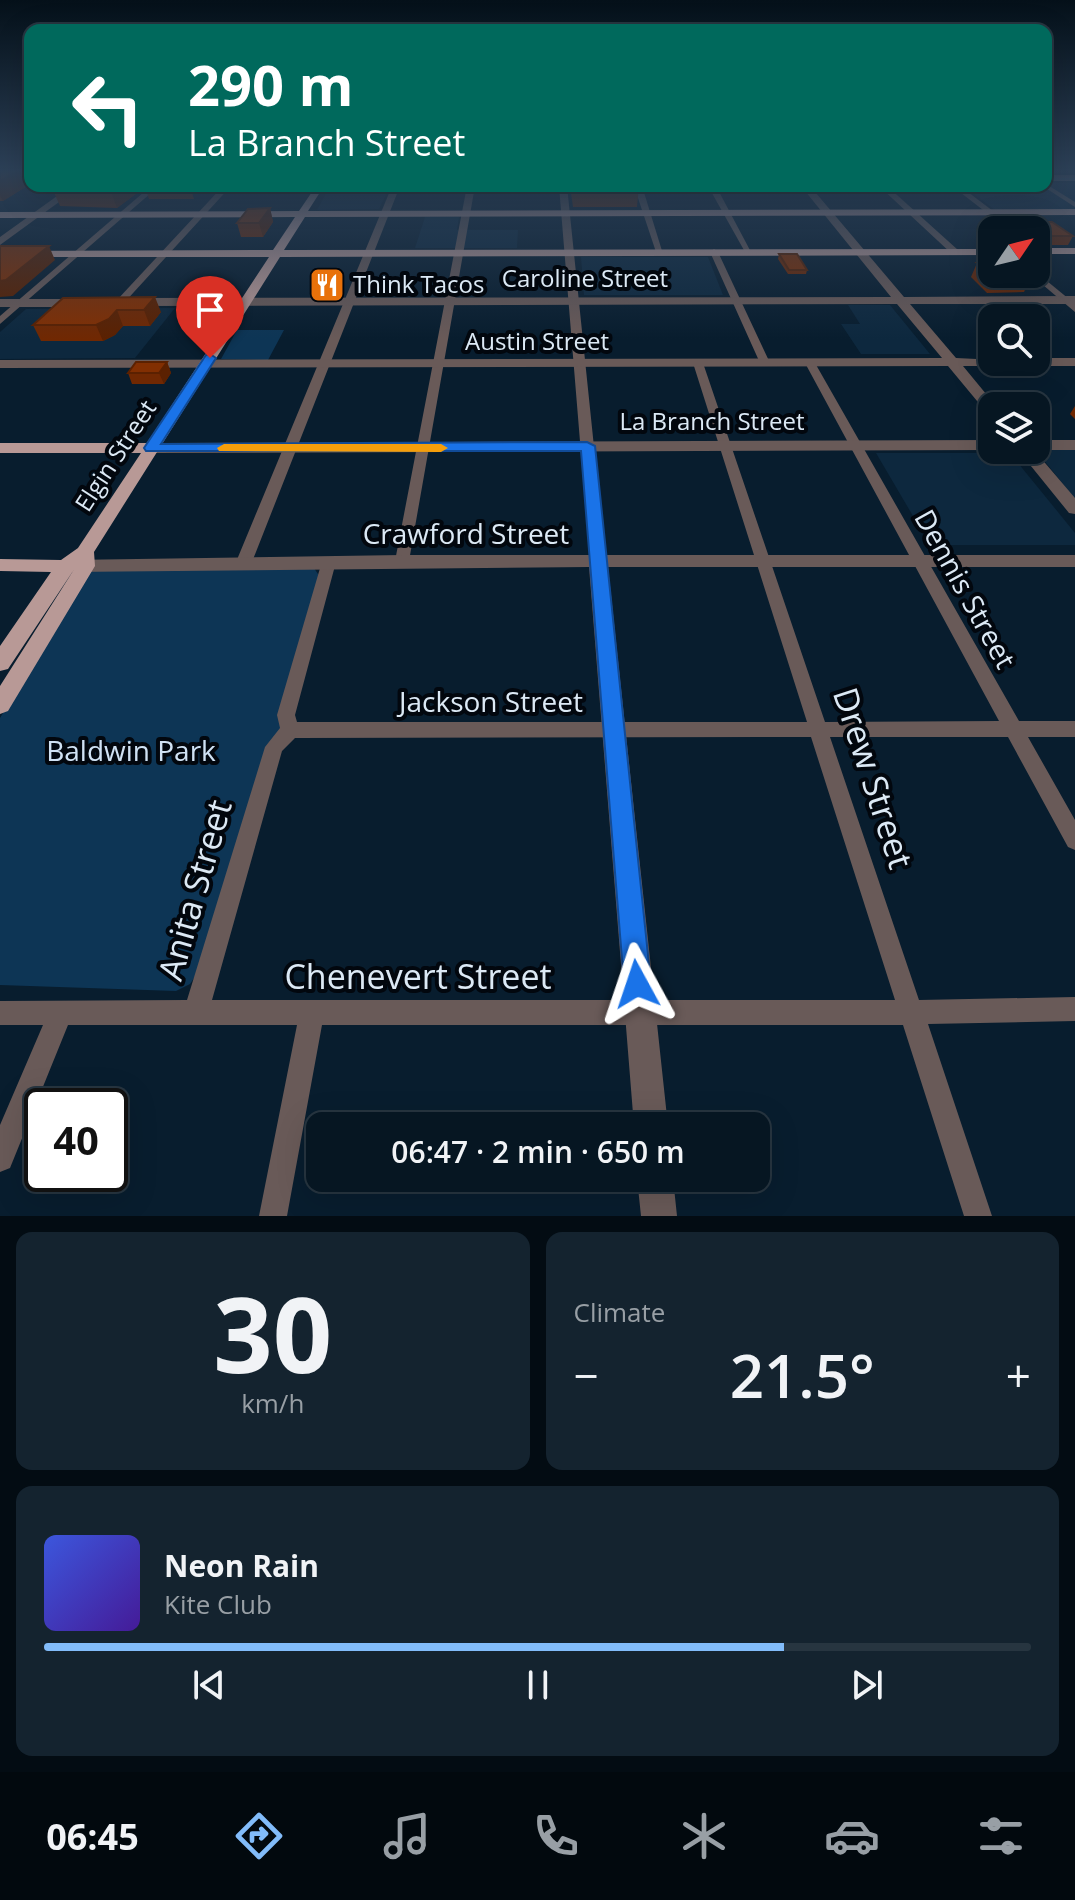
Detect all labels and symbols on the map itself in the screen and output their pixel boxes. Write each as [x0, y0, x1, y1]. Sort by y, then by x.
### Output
north arrow [978, 216, 1050, 288]
street label: Caroline Street [502, 261, 668, 294]
restaurant icon: Think Tacos [308, 266, 346, 304]
place label: Think Tacos [353, 267, 484, 300]
pin [176, 276, 244, 358]
street label: Austin Street [465, 324, 609, 357]
street label: Elgin Street [66, 393, 163, 517]
street label: La Branch Street [620, 404, 804, 437]
street label: Dennis Street [907, 502, 1025, 675]
street label: Crawford Street [363, 514, 569, 552]
street label: Drew Street [823, 681, 925, 874]
street label: Jackson Street [396, 682, 583, 720]
park label: Baldwin Park [46, 731, 216, 769]
street label: Anita Street [146, 794, 242, 985]
position arrow [595, 942, 679, 1026]
street label: Chenevert Street [284, 953, 552, 999]
speed limit sign: 40 [24, 1088, 128, 1192]

